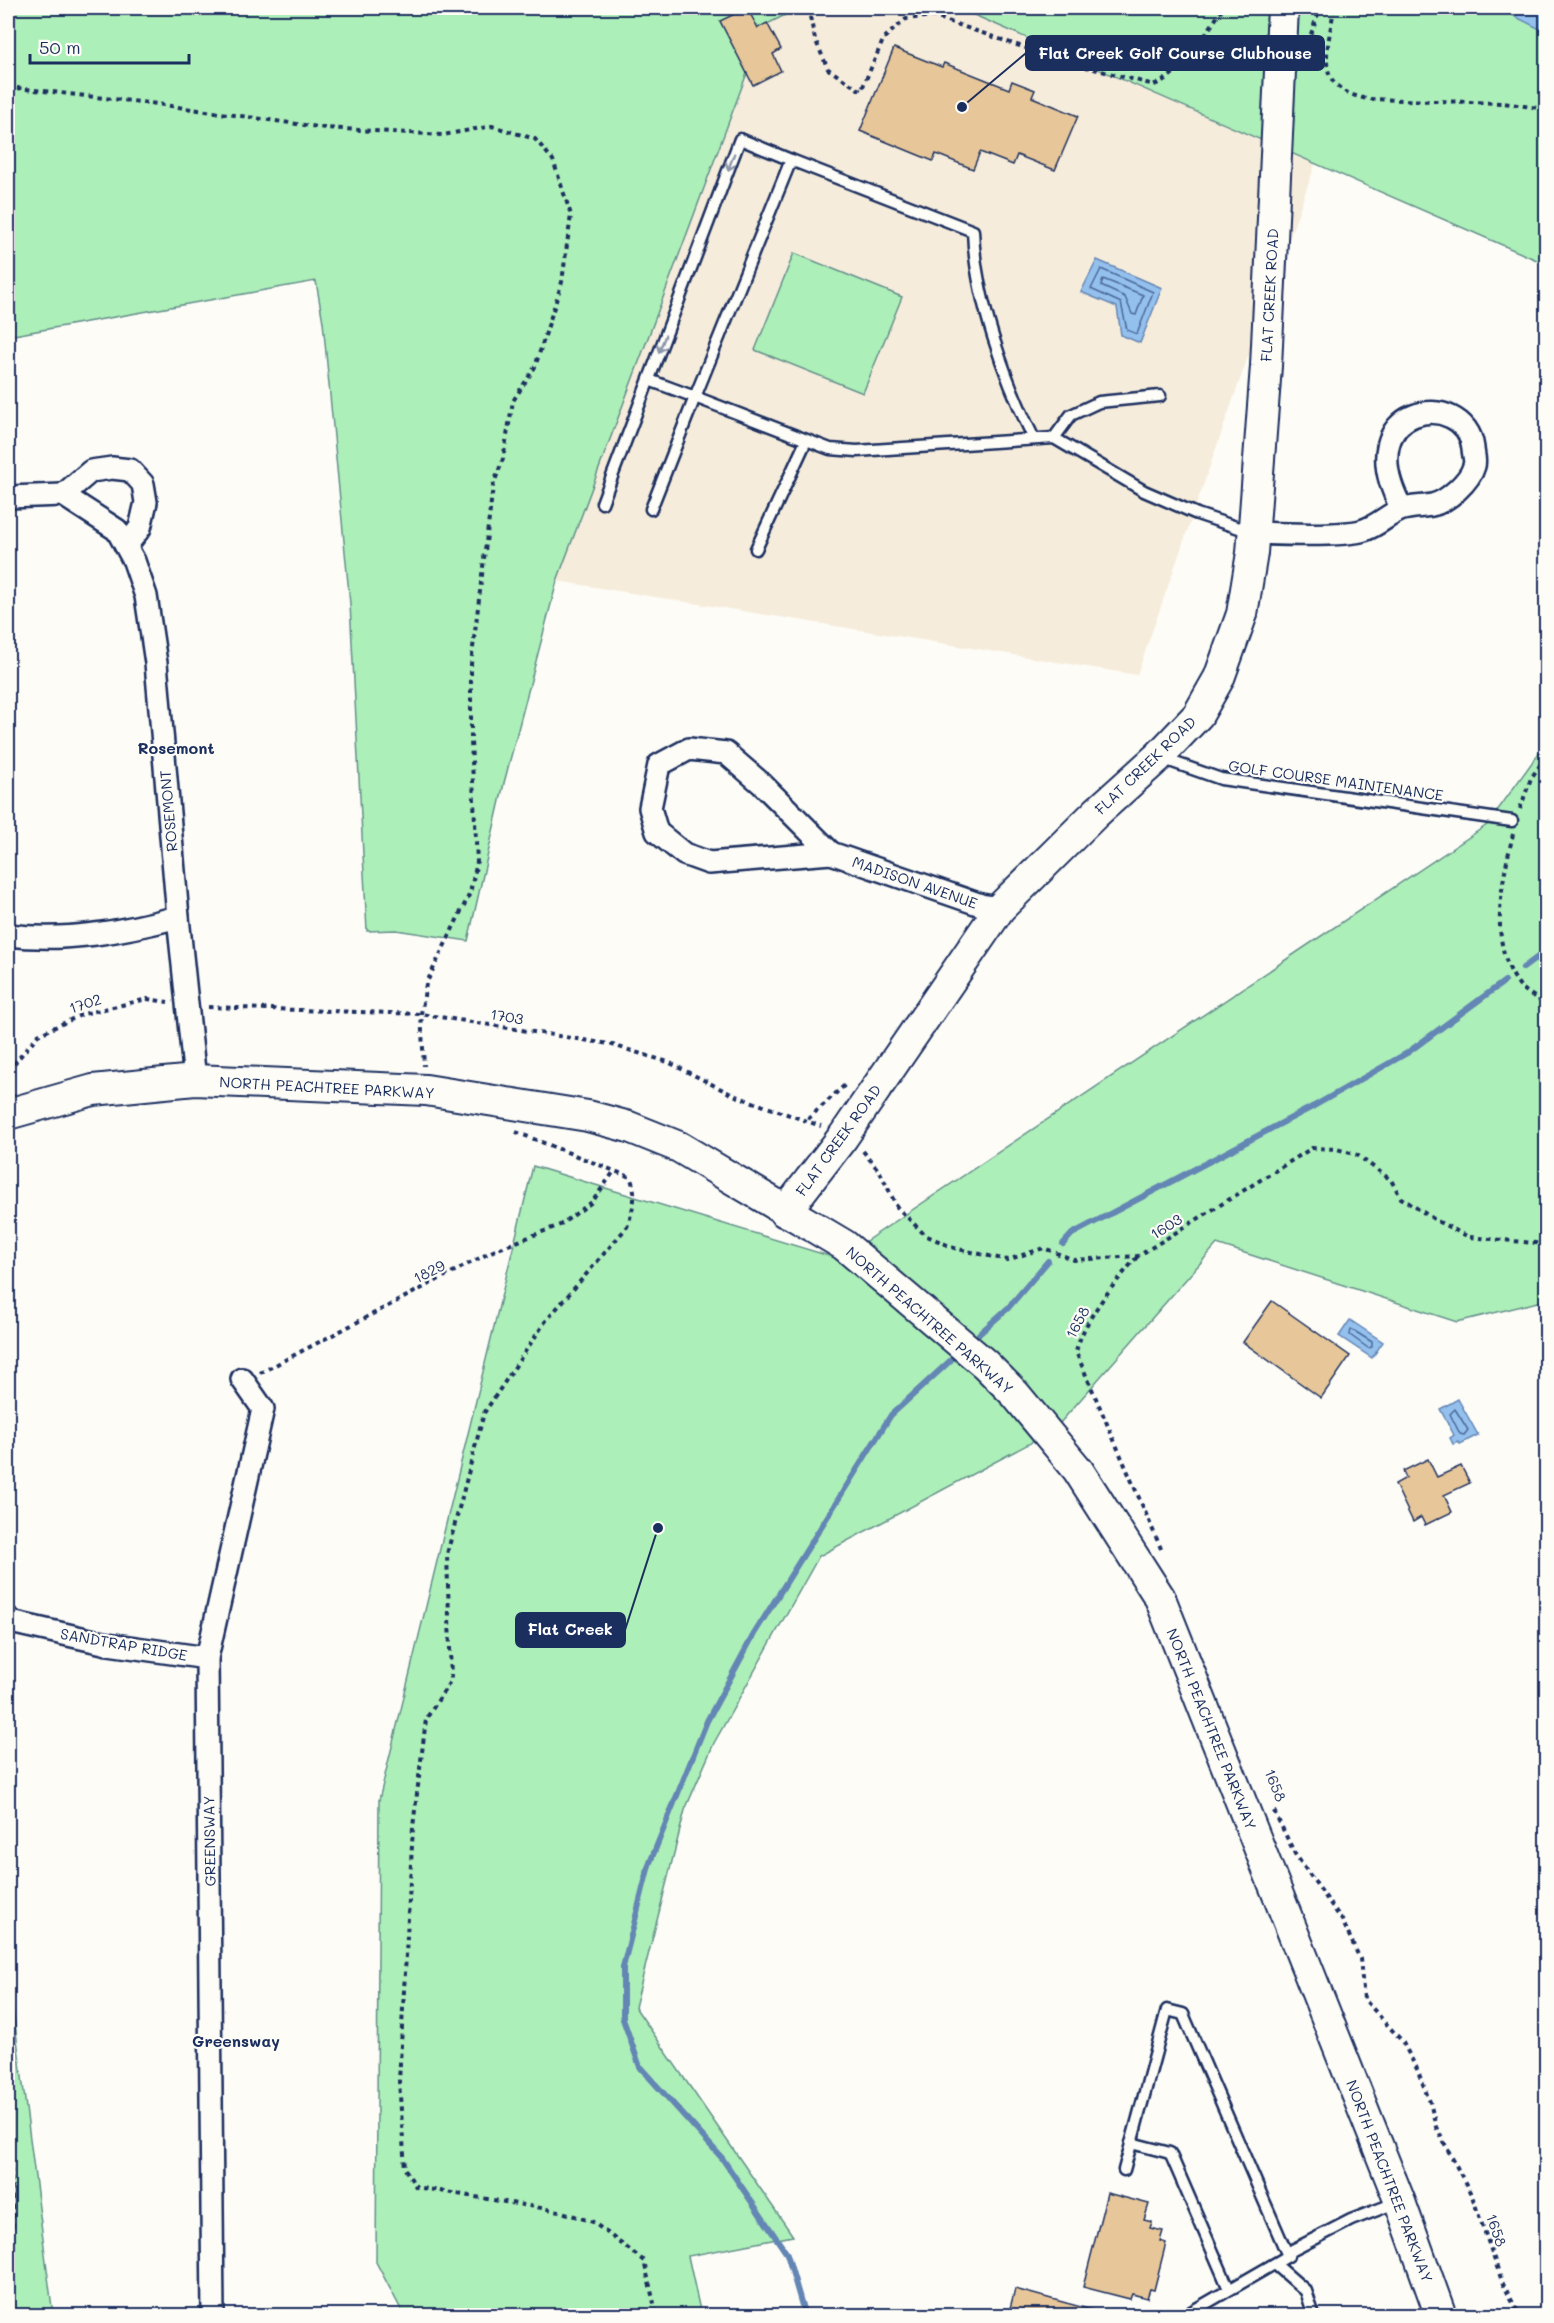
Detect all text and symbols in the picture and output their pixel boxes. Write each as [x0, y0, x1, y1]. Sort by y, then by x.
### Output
scale bar [30, 27, 189, 65]
text: 50 m [39, 35, 81, 59]
callout: Flat Creek Golf Course Clubhouse [1026, 36, 1324, 70]
text: Flat Creek Golf Course Clubhouse [1038, 42, 1312, 63]
one-way arrow [725, 152, 736, 171]
street label: FLAT CREEK ROAD [1256, 228, 1282, 362]
one-way arrow [656, 334, 667, 353]
street label: FLAT CREEK ROAD [1090, 711, 1200, 819]
district label: Rosemont [137, 737, 215, 758]
street label: GOLF COURSE MAINTENANCE [1227, 755, 1445, 805]
street label: ROSEMONT [154, 769, 182, 853]
street label: MADISON AVENUE [850, 851, 981, 913]
street label: 1702 [66, 988, 104, 1018]
street label: 1703 [489, 1004, 525, 1028]
street label: NORTH PEACHTREE PARKWAY [219, 1071, 435, 1103]
street label: FLAT CREEK ROAD [791, 1080, 885, 1200]
street label: 1603 [1146, 1208, 1186, 1243]
street label: NORTH PEACHTREE PARKWAY [842, 1242, 1018, 1398]
street label: 1829 [410, 1255, 448, 1287]
street label: 1658 [1060, 1302, 1094, 1342]
callout: Flat Creek [516, 1613, 625, 1647]
text: Flat Creek [527, 1618, 613, 1639]
street label: SANDTRAP RIDGE [59, 1623, 190, 1665]
street label: NORTH PEACHTREE PARKWAY [1162, 1625, 1262, 1833]
street label: 1658 [1260, 1766, 1292, 1804]
street label: GREENSWAY [198, 1795, 220, 1887]
district label: Greensway [192, 2030, 280, 2051]
street label: NORTH PEACHTREE PARKWAY [1342, 2077, 1438, 2285]
street label: 1658 [1482, 2211, 1512, 2249]

